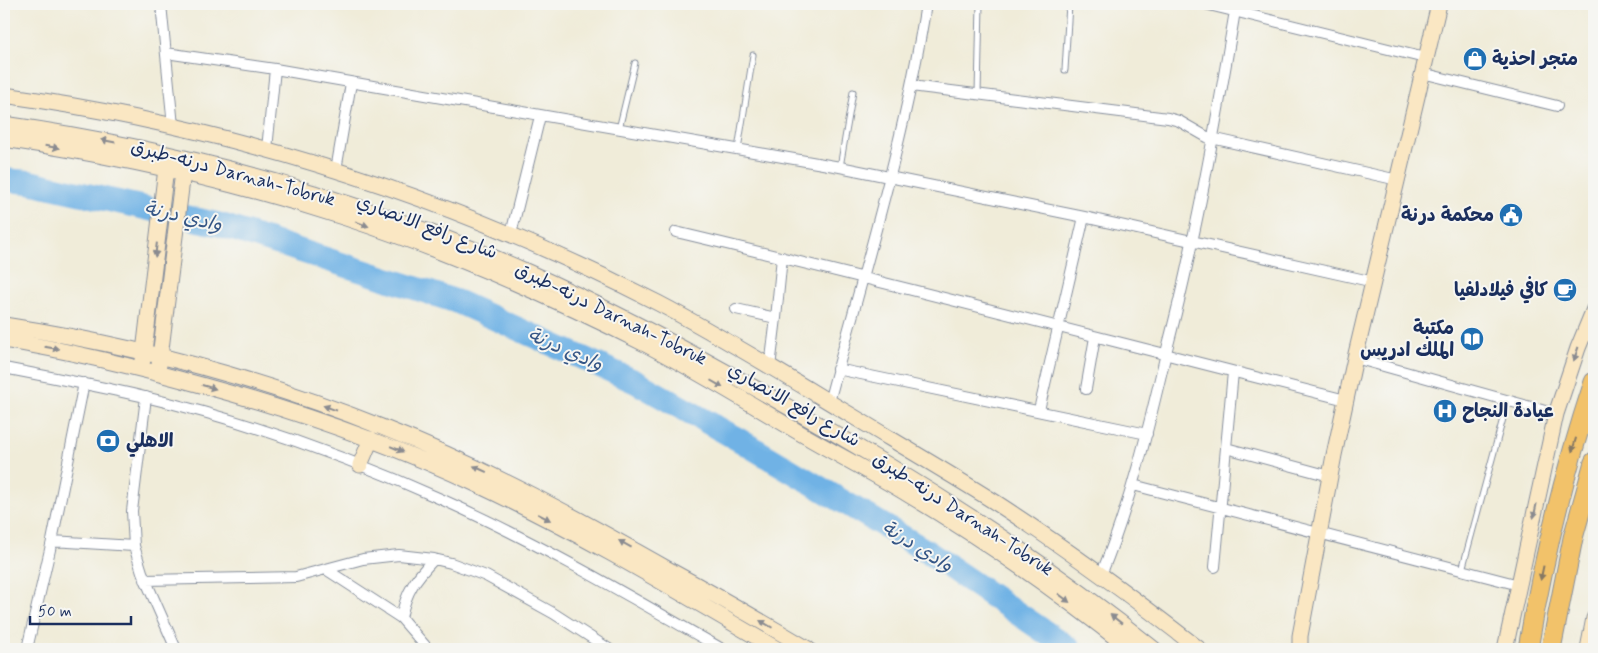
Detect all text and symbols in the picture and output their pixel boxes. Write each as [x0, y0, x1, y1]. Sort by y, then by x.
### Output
shop icon: متجر احذية [1462, 46, 1488, 72]
place label: متجر احذية [1492, 47, 1578, 72]
street label: درنه-طبرق Darnah-Tobruk [128, 134, 338, 212]
one-way arrow [100, 137, 115, 145]
one-way arrow [44, 144, 60, 152]
street label: شارع رافع الانصاري [353, 189, 501, 266]
water label: وادي درنة [141, 195, 225, 239]
public building icon: محكمة درنة [1498, 202, 1524, 228]
place label: محكمة درنة [1401, 203, 1494, 228]
one-way arrow [355, 221, 370, 228]
one-way arrow [152, 243, 160, 259]
street label: درنه-طبرق Darnah-Tobruk [511, 257, 711, 372]
place label: كافي فيلادلفيا [1454, 276, 1549, 304]
cafe icon: كافي فيلادلفيا [1552, 277, 1578, 303]
place label: مكتبة الملك ادريس [1360, 316, 1454, 363]
water label: وادي درنة [523, 322, 607, 379]
library icon: مكتبة الملك ادريس [1459, 326, 1485, 352]
one-way arrow [44, 345, 60, 353]
one-way arrow [1572, 347, 1580, 362]
street label: شارع رافع الانصاري [723, 357, 865, 454]
one-way arrow [711, 379, 724, 388]
one-way arrow [202, 384, 217, 392]
hospital icon: عيادة النجاح [1432, 398, 1458, 424]
place label: عيادة النجاح [1462, 399, 1554, 424]
one-way arrow [322, 403, 337, 411]
bank icon: الاهلي [95, 428, 121, 454]
place label: الاهلي [126, 429, 174, 457]
one-way arrow [1570, 438, 1578, 453]
one-way arrow [390, 446, 404, 454]
street label: درنه-طبرق Darnah-Tobruk [868, 446, 1058, 582]
one-way arrow [473, 465, 487, 473]
one-way arrow [1531, 504, 1539, 519]
one-way arrow [537, 513, 552, 521]
water label: وادي درنة [876, 515, 958, 580]
one-way arrow [618, 540, 631, 549]
one-way arrow [1538, 566, 1546, 581]
scale bar [30, 593, 131, 625]
one-way arrow [1057, 593, 1071, 603]
text: 50 m [38, 602, 72, 622]
one-way arrow [1109, 614, 1122, 625]
one-way arrow [759, 620, 772, 629]

